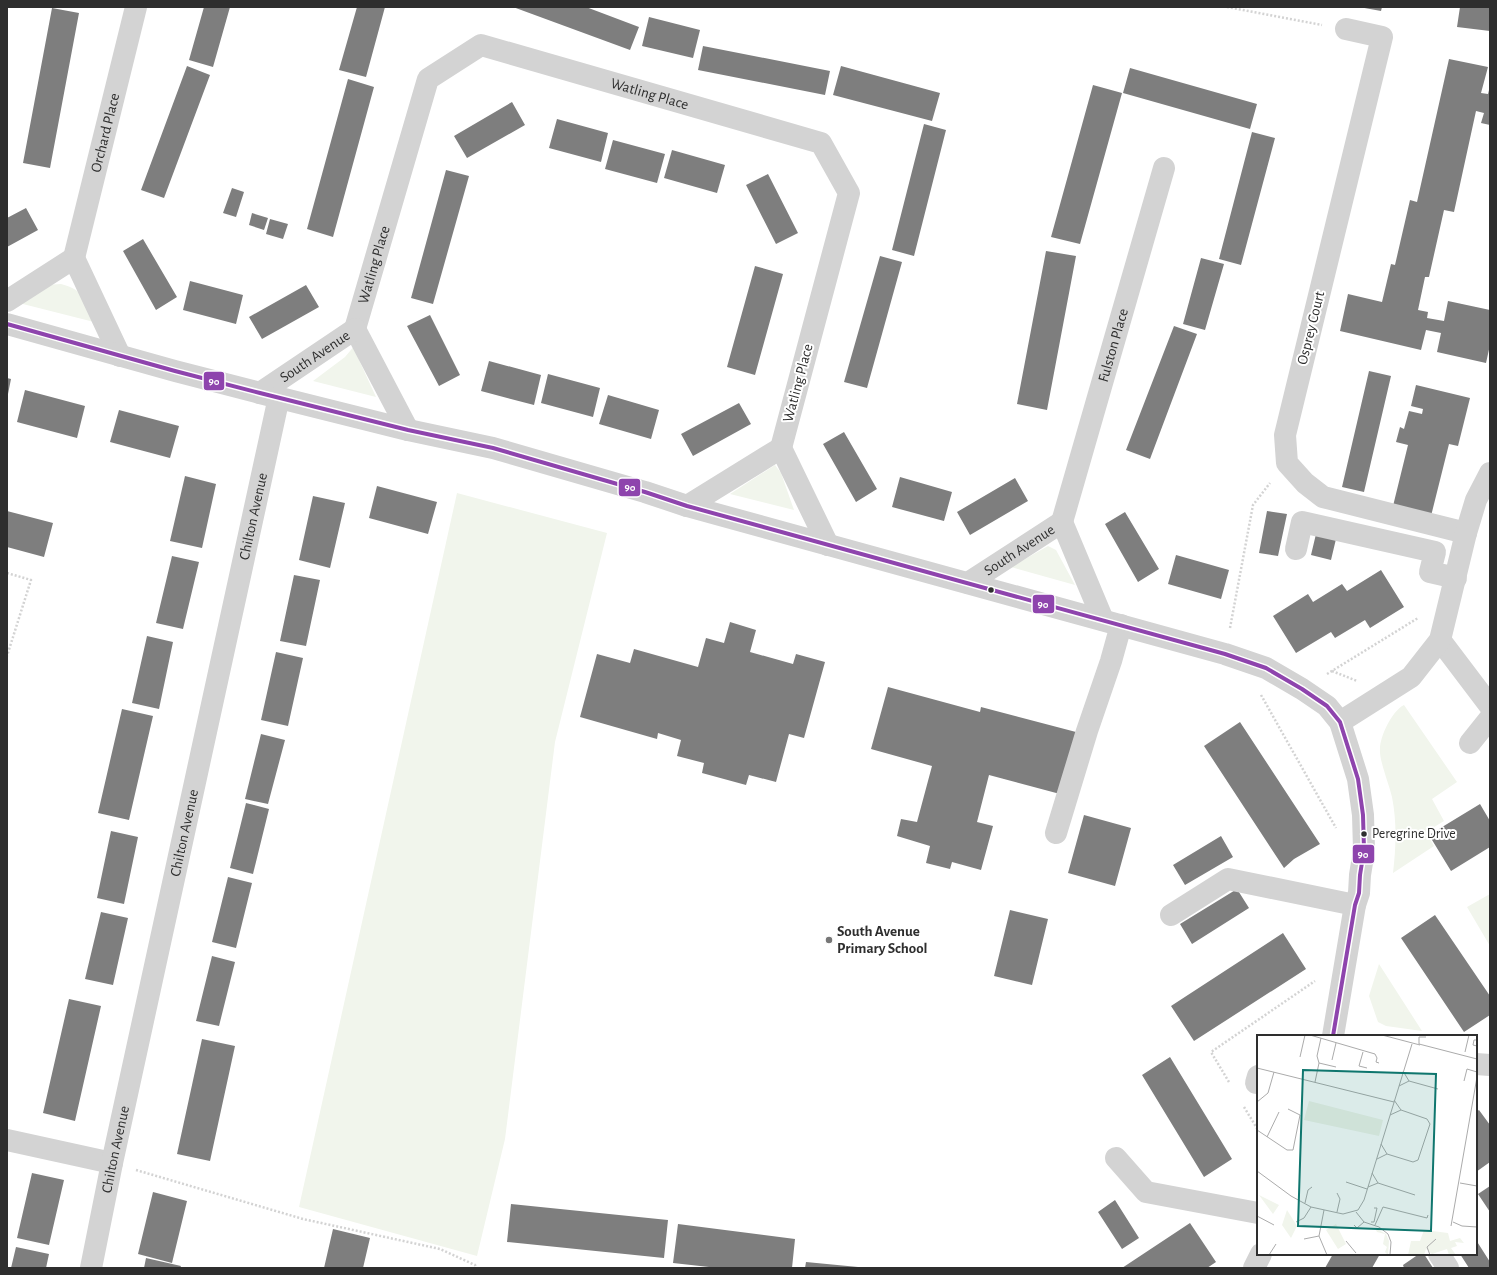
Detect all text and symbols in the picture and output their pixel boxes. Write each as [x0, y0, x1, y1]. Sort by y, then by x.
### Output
street label: Watling Place [609, 75, 690, 112]
street label: Orchard Place [88, 92, 122, 174]
street label: Watling Place [355, 224, 392, 305]
street label: Osprey Court [1295, 290, 1327, 366]
street label: Fulston Place [1095, 307, 1131, 384]
street label: South Avenue [277, 327, 352, 385]
street label: Watling Place [780, 342, 816, 424]
line badge: 90 [203, 371, 225, 391]
text: 90 [208, 376, 220, 387]
street label: Chilton Avenue [236, 471, 270, 561]
line badge: 90 [618, 478, 641, 497]
text: 90 [624, 482, 636, 493]
street label: South Avenue [981, 522, 1057, 578]
unlabelled marker [986, 585, 996, 595]
line badge: 90 [1032, 594, 1055, 614]
text: 90 [1037, 599, 1049, 610]
street label: Chilton Avenue [167, 788, 201, 878]
place label: Peregrine Drive [1372, 827, 1456, 841]
marker: Peregrine Drive [1359, 829, 1369, 839]
line badge: 90 [1352, 844, 1375, 864]
text: 90 [1357, 849, 1369, 860]
place label: South Avenue Primary School [837, 924, 928, 956]
marker: South Avenue Primary School [824, 935, 834, 945]
inset map [1257, 1035, 1477, 1255]
street label: Chilton Avenue [99, 1104, 132, 1194]

